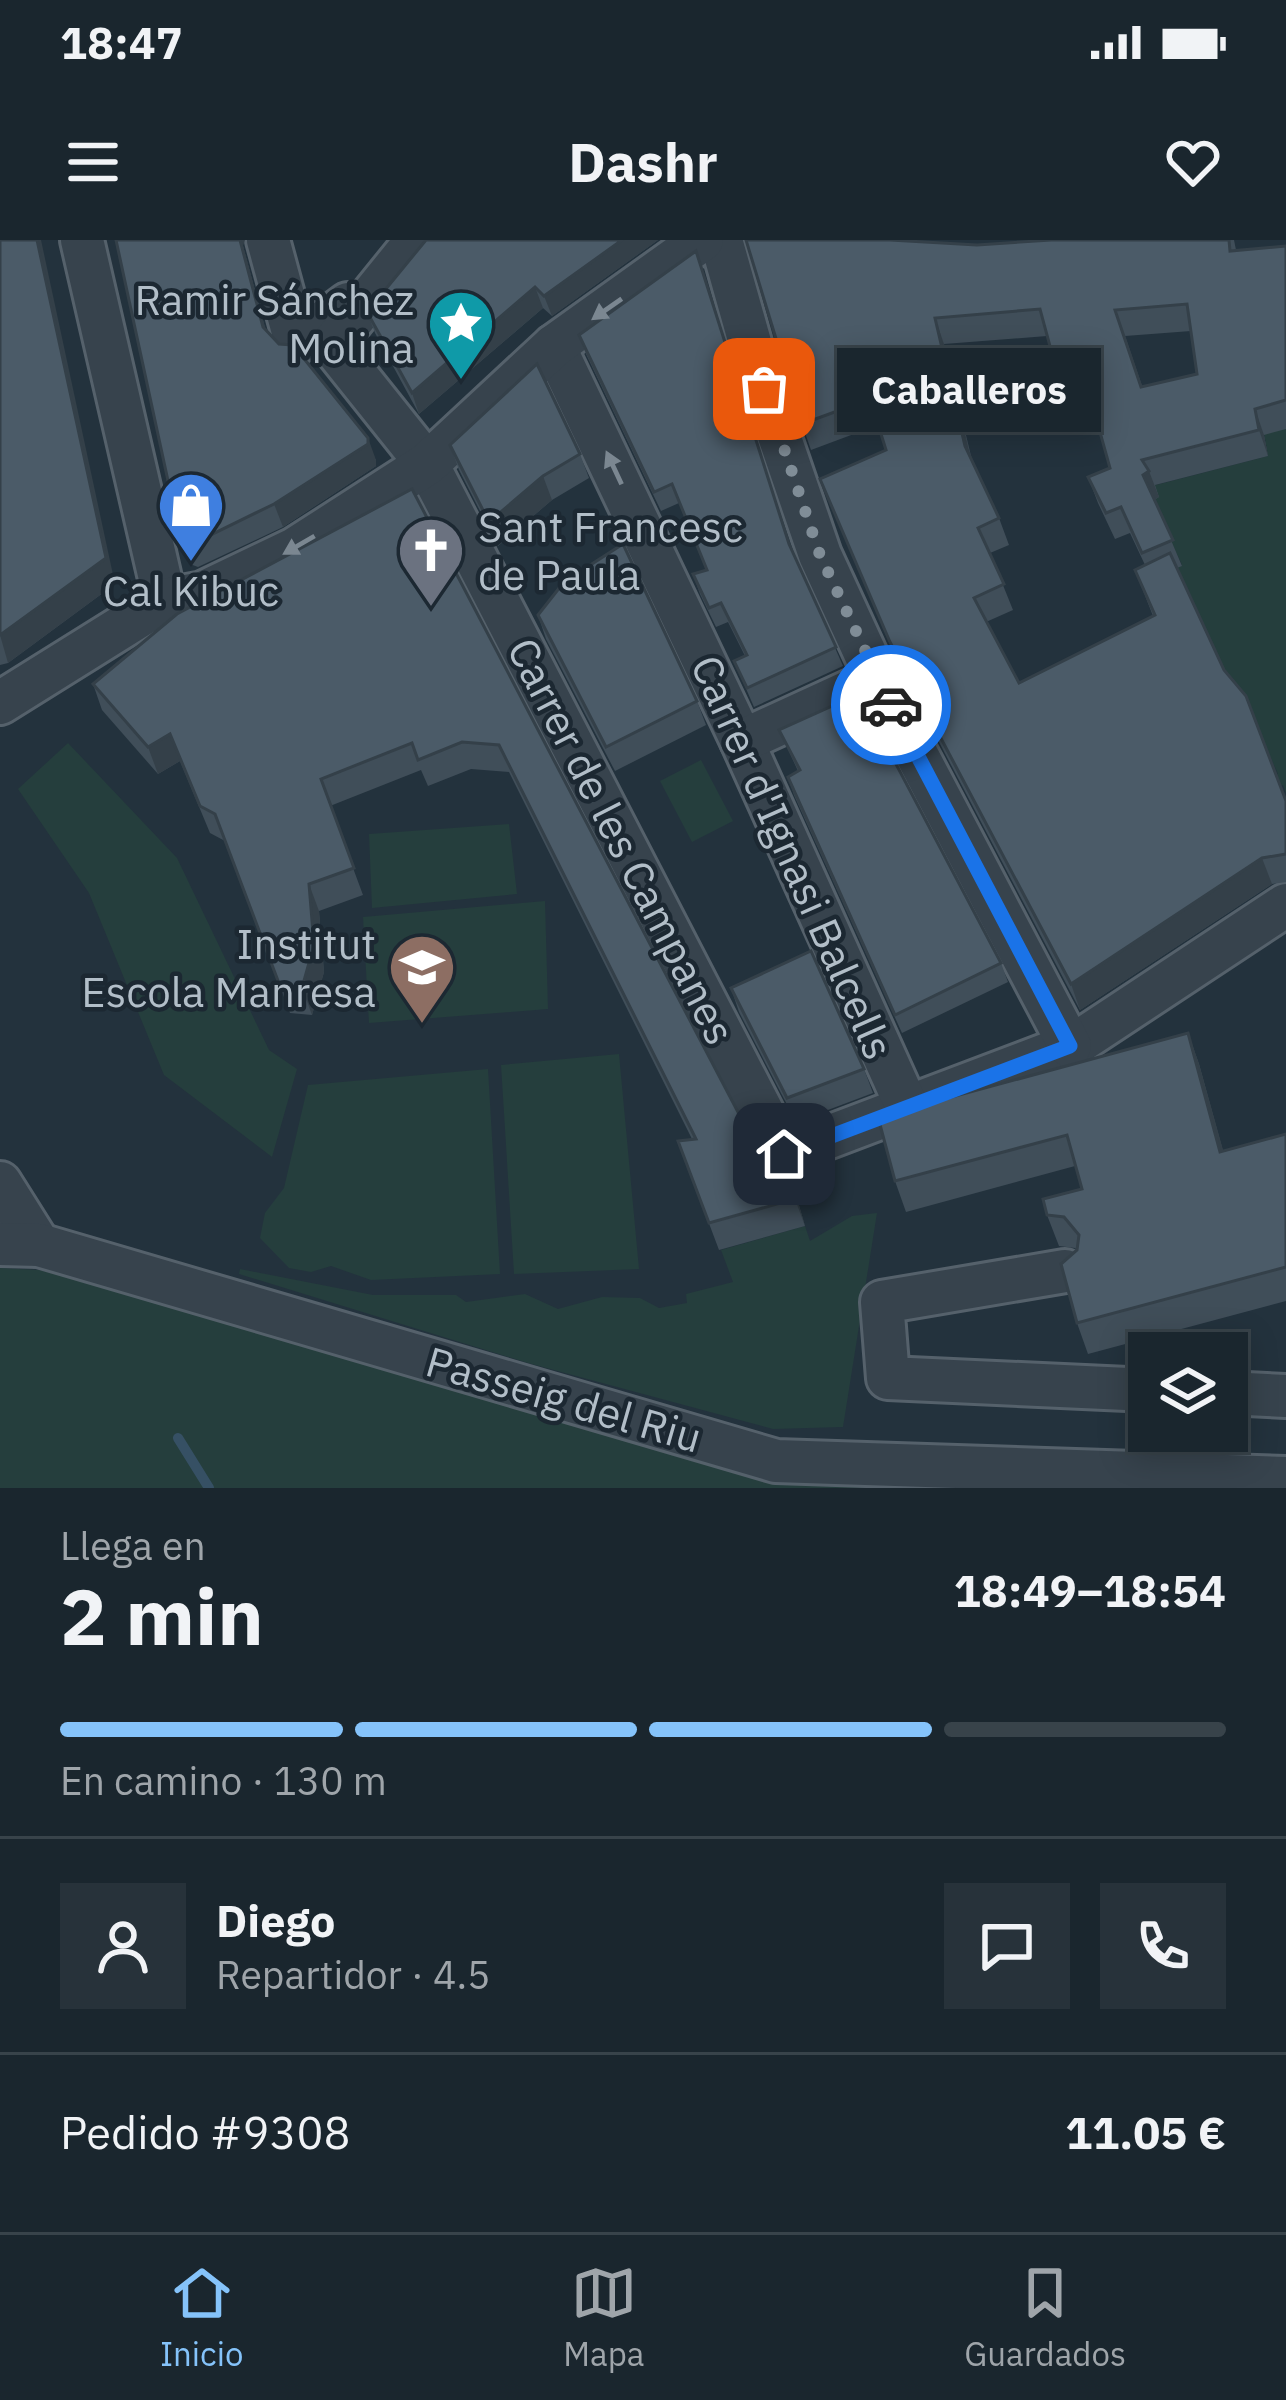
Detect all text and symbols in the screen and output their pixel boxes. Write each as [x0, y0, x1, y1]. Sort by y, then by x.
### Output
text: 18:47 [60, 13, 183, 71]
text: Dashr [568, 127, 718, 197]
icon: menu [60, 129, 126, 195]
icon: heart [1160, 129, 1226, 195]
place label: Ramir Sánchez Molina [135, 272, 414, 375]
place icon: Ramir Sánchez Molina [426, 288, 496, 382]
one-way arrow [591, 296, 623, 320]
pin [713, 338, 815, 440]
callout: Caballeros [836, 347, 1100, 431]
icon: bag [731, 356, 797, 422]
text: Caballeros [871, 364, 1067, 415]
one-way arrow [604, 450, 624, 485]
shop icon: Cal Kibuc [156, 470, 226, 564]
place label: Sant Francesc de Paula [478, 499, 743, 602]
church icon: Sant Francesc de Paula [396, 515, 466, 609]
one-way arrow [282, 534, 316, 555]
place label: Cal Kibuc [103, 563, 279, 618]
street label: Carrer de les Campanes [496, 628, 748, 1054]
courier [831, 645, 951, 765]
street label: Carrer d'Ignasi Balcells [679, 646, 907, 1068]
icon: car [858, 672, 924, 738]
place label: Institut Escola Manresa [81, 916, 376, 1019]
school or university icon: Institut Escola Manresa [387, 932, 457, 1026]
pin [733, 1103, 835, 1205]
icon: home [751, 1121, 817, 1187]
map controls [1128, 1332, 1248, 1452]
button: layers [1128, 1332, 1248, 1452]
street label: Passeig del Riu [420, 1333, 708, 1465]
text: Llega en [60, 1520, 206, 1571]
text: 18:49–18:54 [954, 1561, 1226, 1619]
text: 2 min [60, 1565, 264, 1666]
text: En camino · 130 m [60, 1755, 387, 1806]
button: person [60, 1883, 186, 2009]
button: chat [944, 1883, 1070, 2009]
button: phone [1100, 1883, 1226, 2009]
text: Diego [216, 1891, 335, 1949]
text: Repartidor · 4.5 [216, 1949, 490, 2000]
text: Pedido #9308 [60, 2103, 350, 2161]
text: 11.05 € [1065, 2103, 1226, 2161]
tab: Inicio [160, 2260, 243, 2375]
tab: Mapa [563, 2260, 645, 2375]
tab: Guardados [964, 2260, 1126, 2375]

